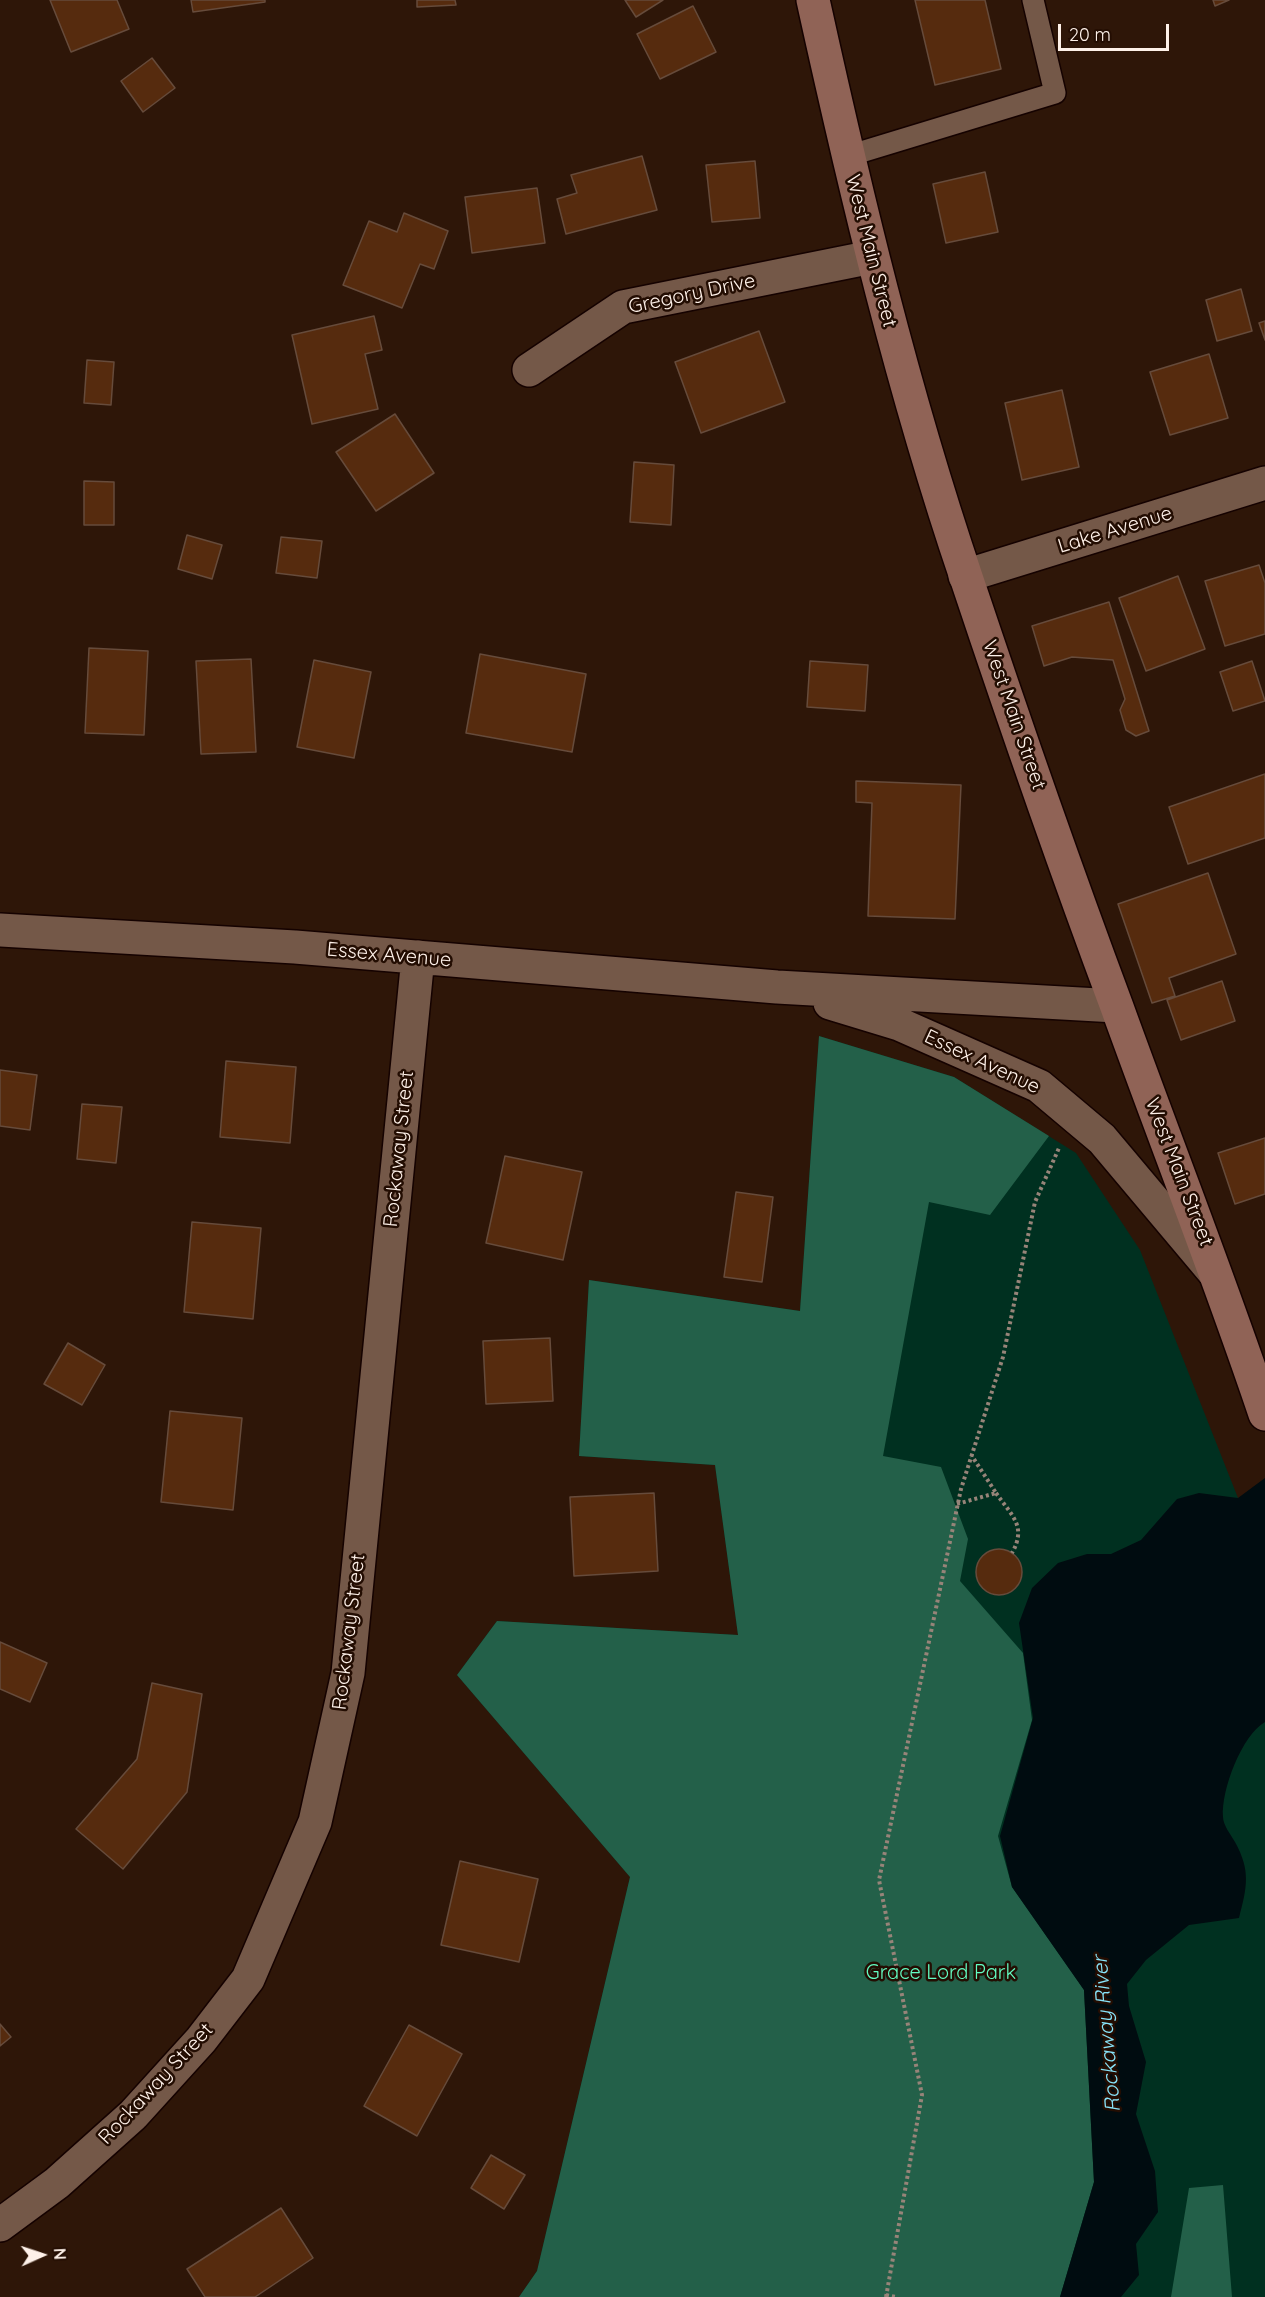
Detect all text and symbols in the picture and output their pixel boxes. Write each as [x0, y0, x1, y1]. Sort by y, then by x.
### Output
scale bar [1061, 12, 1172, 50]
text: 20 m [1069, 23, 1111, 46]
street label: West Main Street [840, 172, 902, 330]
street label: Gregory Drive [626, 269, 758, 319]
street label: Lake Avenue [1055, 501, 1175, 559]
street label: West Main Street [977, 637, 1051, 793]
street label: Essex Avenue [326, 938, 452, 972]
street label: Essex Avenue [920, 1025, 1044, 1099]
street label: Rockaway Street [379, 1070, 419, 1228]
street label: West Main Street [1140, 1095, 1218, 1249]
street label: Rockaway Street [328, 1553, 370, 1711]
water label: Rockaway River [1088, 1955, 1126, 2113]
park label: Grace Lord Park [866, 1961, 1016, 1985]
street label: Rockaway Street [94, 2018, 218, 2150]
north arrow [12, 2225, 72, 2285]
text: N [50, 2248, 70, 2260]

